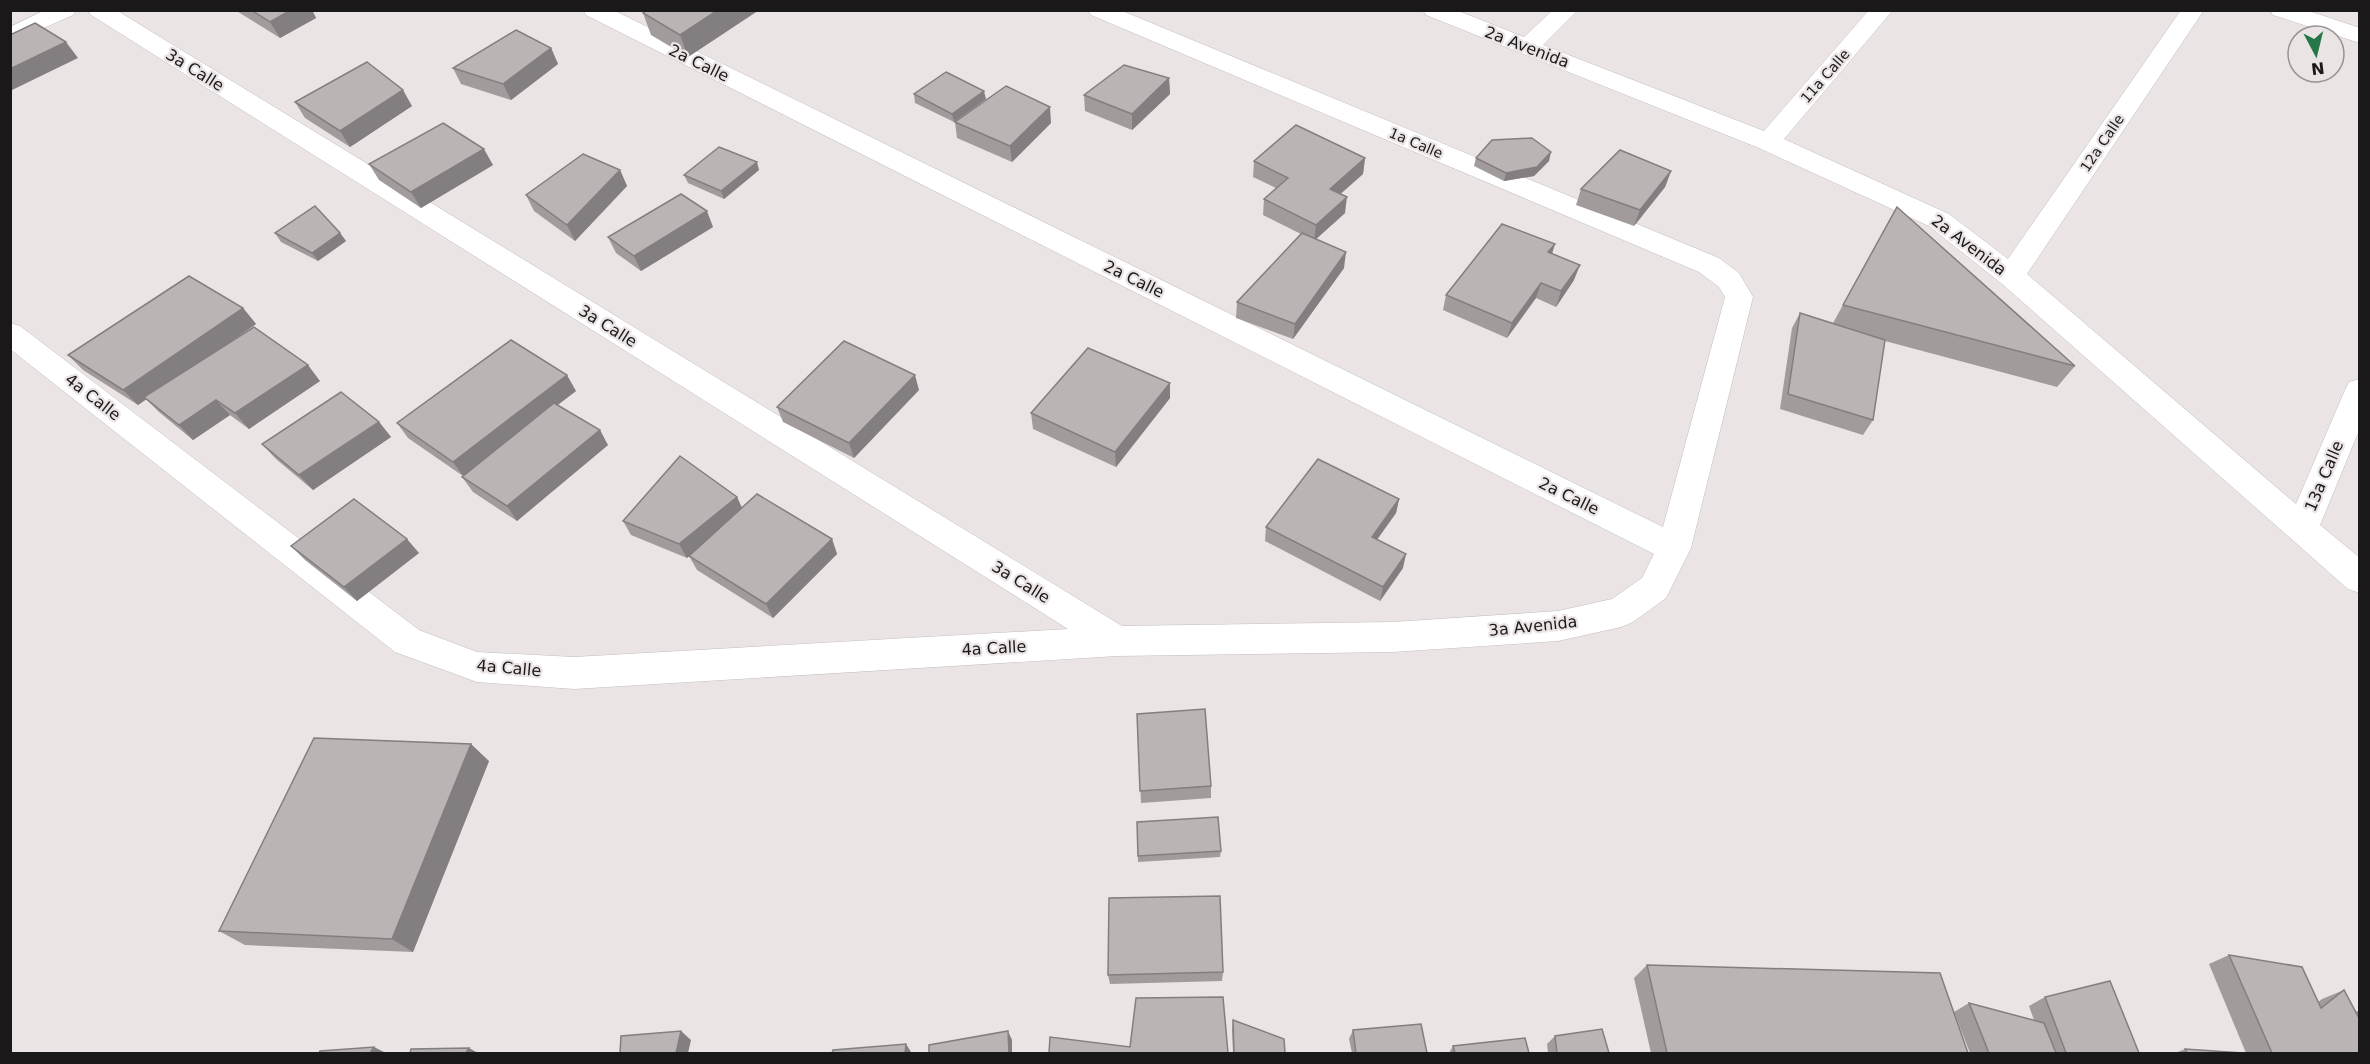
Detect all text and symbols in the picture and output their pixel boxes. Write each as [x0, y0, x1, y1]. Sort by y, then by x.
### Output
street label: 2a Avenida [1482, 22, 1572, 72]
north arrow [2286, 24, 2346, 84]
street label: 2a Calle [666, 40, 732, 86]
street label: 3a Calle [162, 45, 228, 95]
street label: 11a Calle [1797, 46, 1853, 106]
text: N [2310, 58, 2326, 79]
street label: 12a Calle [2077, 111, 2127, 175]
street label: 1a Calle [1387, 125, 1445, 161]
street label: 2a Avenida [1928, 211, 2010, 279]
street label: 2a Calle [1101, 256, 1167, 302]
street label: 3a Calle [575, 301, 641, 351]
street label: 4a Calle [62, 370, 124, 424]
street label: 13a Calle [2301, 438, 2347, 514]
street label: 2a Calle [1536, 473, 1602, 519]
street label: 3a Calle [988, 557, 1054, 607]
street label: 3a Avenida [1488, 612, 1578, 640]
street label: 4a Calle [961, 637, 1027, 659]
street label: 4a Calle [476, 656, 542, 680]

